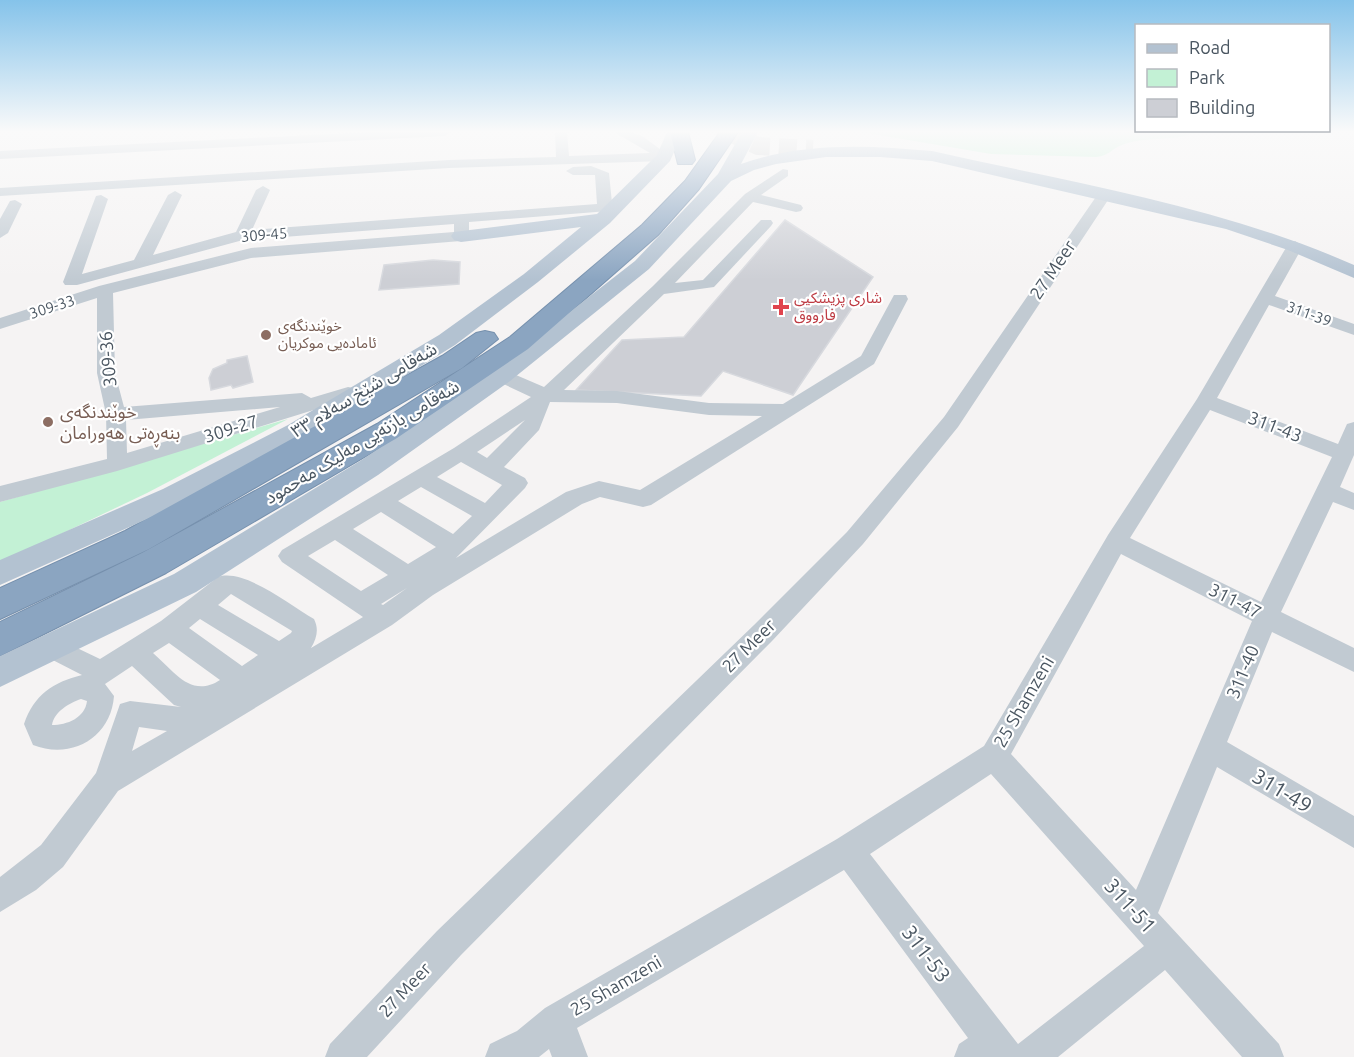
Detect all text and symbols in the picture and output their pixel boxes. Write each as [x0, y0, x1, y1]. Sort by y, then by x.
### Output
legend [1135, 24, 1330, 132]
text: Road [1189, 37, 1231, 57]
text: Park [1189, 67, 1225, 87]
text: Building [1189, 97, 1255, 117]
street label: 309-45 [240, 224, 288, 245]
street label: 27 Meer [1025, 236, 1079, 303]
place label: شاری پزیشکیی فارووق [794, 289, 882, 324]
street label: 309-33 [27, 291, 77, 322]
marker: شاری پزیشکیی فارووق [772, 298, 790, 316]
street label: 311-39 [1284, 298, 1334, 329]
place label: خوێندنگەی ئامادەیی موکریان [278, 317, 377, 352]
marker: خوێندنگەی ئامادەیی موکریان [259, 328, 273, 342]
street label: 309-36 [95, 330, 119, 388]
street label: شەقامی شێخ سەلام ٣٣ [287, 338, 443, 445]
street label: شەقامی بازنەیی مەلیک مەحمود [261, 375, 463, 509]
place label: خوێندنگەی بنەڕەتی هەورامان [60, 401, 180, 448]
street label: 311-43 [1246, 407, 1305, 445]
street label: 309-27 [201, 410, 260, 446]
marker: خوێندنگەی بنەڕەتی هەورامان [41, 415, 55, 429]
street label: 311-47 [1206, 578, 1265, 622]
street label: 27 Meer [718, 614, 779, 676]
street label: 311-40 [1222, 642, 1262, 701]
street label: 25 Shamzeni [989, 652, 1057, 751]
street label: 311-49 [1248, 763, 1317, 817]
street label: 311-51 [1100, 873, 1162, 938]
street label: 311-53 [898, 920, 956, 987]
street label: 25 Shamzeni [566, 951, 665, 1019]
street label: 27 Meer [374, 958, 434, 1021]

